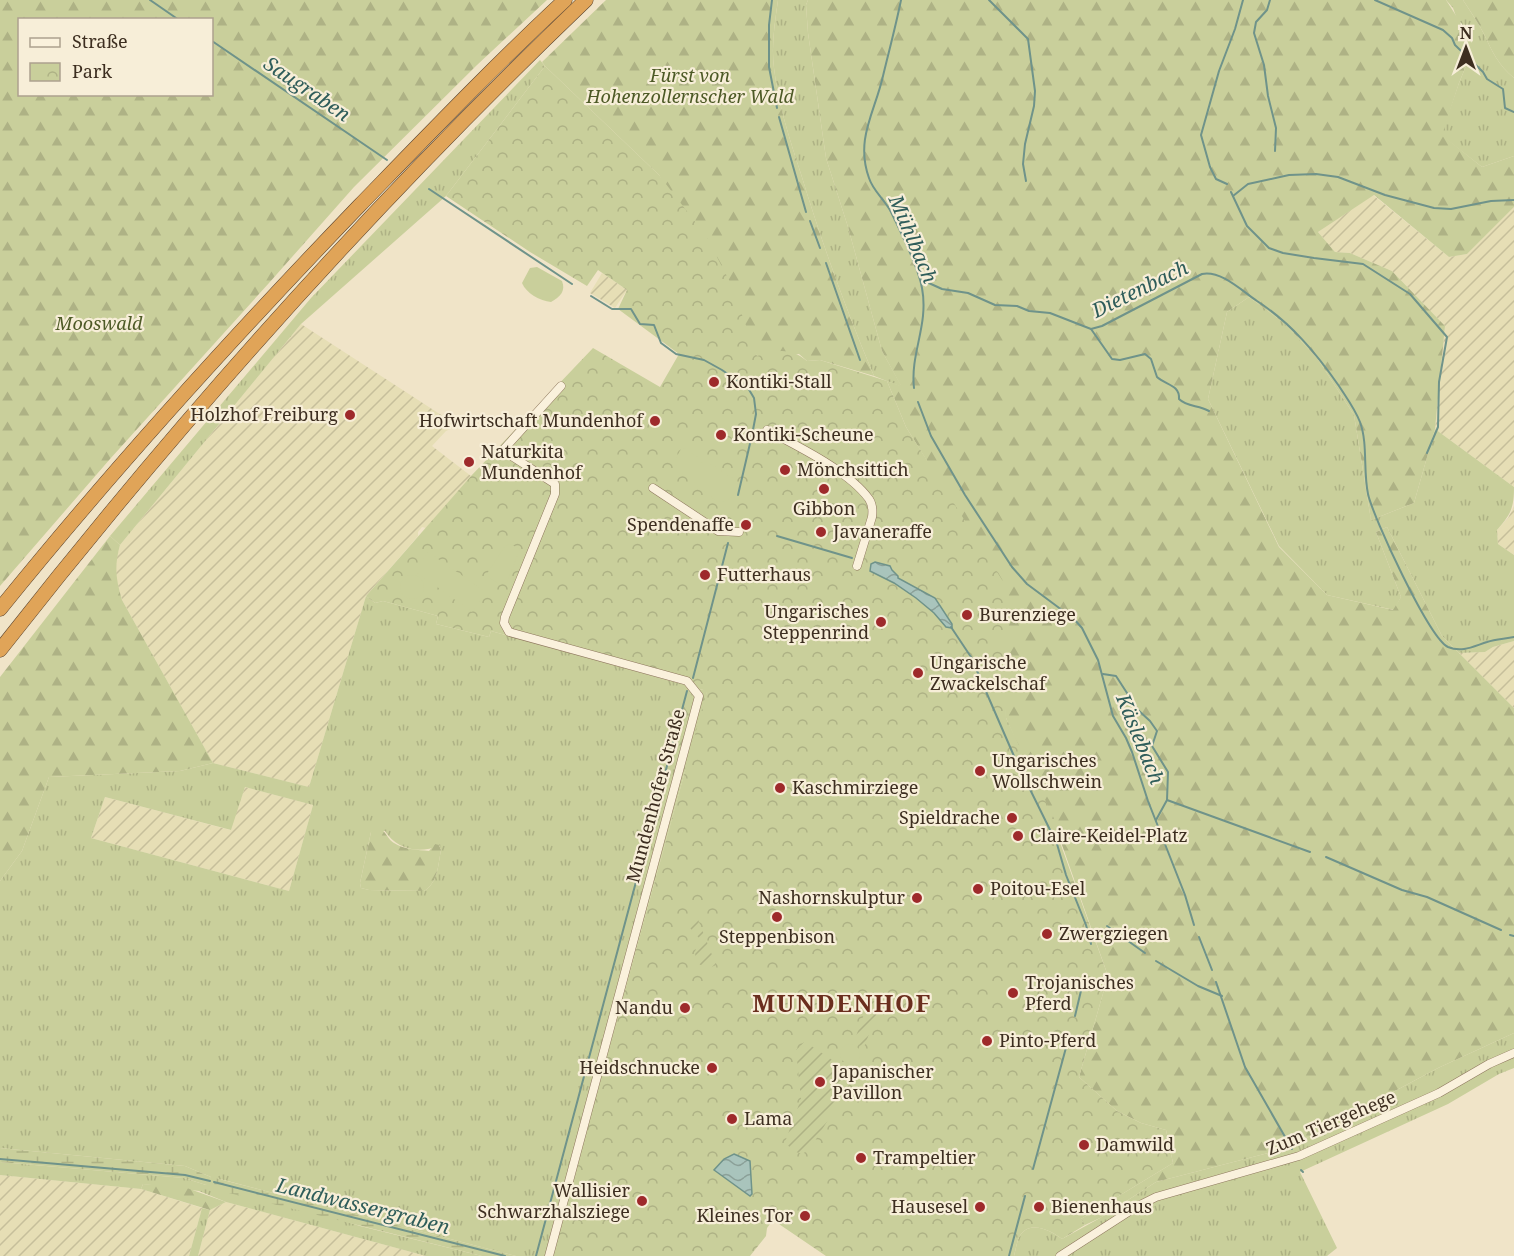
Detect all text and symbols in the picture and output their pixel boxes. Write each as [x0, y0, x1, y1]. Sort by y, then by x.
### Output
legend [18, 18, 213, 96]
north arrow [1436, 18, 1496, 78]
text: N [1460, 22, 1473, 44]
text: Straße [72, 29, 128, 53]
water label: Saugraben [259, 50, 356, 128]
text: Park [72, 59, 112, 83]
park label: Fürst von Hohenzollernscher Wald [585, 63, 794, 108]
water label: Mühlbach [882, 190, 944, 287]
water label: Dietenbach [1086, 254, 1193, 324]
park label: Mooswald [55, 311, 143, 335]
place label: Kontiki-Stall [726, 369, 832, 393]
marker: Kontiki-Stall [707, 375, 721, 389]
place label: Holzhof Freiburg [190, 402, 338, 426]
marker: Holzhof Freiburg [343, 408, 357, 422]
place label: Hofwirtschaft Mundenhof [419, 408, 644, 432]
marker: Hofwirtschaft Mundenhof [648, 414, 662, 428]
place label: Kontiki-Scheune [733, 422, 874, 446]
marker: Kontiki-Scheune [714, 428, 728, 442]
place label: Naturkita Mundenhof [481, 439, 583, 484]
marker: Naturkita Mundenhof [462, 455, 476, 469]
place label: Mönchsittich [797, 457, 909, 481]
marker: Mönchsittich [778, 463, 792, 477]
marker: Gibbon [817, 482, 831, 496]
place label: Gibbon [793, 496, 856, 520]
place label: Spendenaffe [627, 512, 734, 536]
marker: Spendenaffe [739, 518, 753, 532]
place label: Javaneraffe [832, 519, 932, 543]
marker: Javaneraffe [814, 525, 828, 539]
place label: Futterhaus [717, 562, 811, 586]
marker: Futterhaus [698, 568, 712, 582]
place label: Ungarisches Steppenrind [763, 599, 869, 644]
place label: Burenziege [979, 602, 1076, 626]
marker: Burenziege [960, 608, 974, 622]
marker: Ungarisches Steppenrind [874, 615, 888, 629]
place label: Ungarische Zwackelschaf [930, 650, 1047, 695]
marker: Ungarische Zwackelschaf [911, 666, 925, 680]
water label: Käslebach [1110, 689, 1171, 788]
street label: Mundenhofer Straße [620, 706, 690, 885]
place label: Ungarisches Wollschwein [992, 748, 1103, 793]
marker: Ungarisches Wollschwein [973, 764, 987, 778]
place label: Kaschmirziege [792, 775, 918, 799]
marker: Kaschmirziege [773, 781, 787, 795]
place label: Spieldrache [899, 805, 1000, 829]
marker: Spieldrache [1005, 811, 1019, 825]
place label: Claire-Keidel-Platz [1030, 823, 1188, 847]
marker: Claire-Keidel-Platz [1011, 829, 1025, 843]
place label: Poitou-Esel [990, 876, 1086, 900]
marker: Poitou-Esel [971, 882, 985, 896]
place label: Nashornskulptur [758, 885, 906, 909]
marker: Nashornskulptur [910, 891, 924, 905]
marker: Steppenbison [770, 910, 784, 924]
place label: Zwergziegen [1059, 921, 1169, 945]
place label: Steppenbison [719, 924, 835, 948]
marker: Zwergziegen [1040, 927, 1054, 941]
place label: Trojanisches Pferd [1025, 970, 1134, 1015]
district label: MUNDENHOF [752, 986, 932, 1019]
marker: Trojanisches Pferd [1006, 986, 1020, 1000]
place label: Nandu [615, 995, 674, 1019]
marker: Nandu [678, 1001, 692, 1015]
place label: Pinto-Pferd [999, 1028, 1096, 1052]
marker: Pinto-Pferd [980, 1034, 994, 1048]
place label: Heidschnucke [579, 1055, 700, 1079]
place label: Japanischer Pavillon [831, 1059, 934, 1104]
marker: Heidschnucke [705, 1061, 719, 1075]
marker: Japanischer Pavillon [813, 1075, 827, 1089]
street label: Zum Tiergehege [1262, 1084, 1399, 1160]
place label: Lama [744, 1106, 793, 1130]
marker: Lama [725, 1112, 739, 1126]
place label: Damwild [1096, 1132, 1174, 1156]
marker: Damwild [1077, 1138, 1091, 1152]
place label: Trampeltier [873, 1145, 976, 1169]
marker: Trampeltier [854, 1151, 868, 1165]
water label: Landwassergraben [273, 1171, 453, 1240]
place label: Wallisier Schwarzhalsziege [477, 1178, 631, 1223]
marker: Wallisier Schwarzhalsziege [635, 1194, 649, 1208]
place label: Hausesel [891, 1194, 968, 1218]
place label: Bienenhaus [1051, 1194, 1152, 1218]
marker: Hausesel [973, 1200, 987, 1214]
marker: Bienenhaus [1032, 1200, 1046, 1214]
place label: Kleines Tor [696, 1203, 794, 1227]
marker: Kleines Tor [798, 1209, 812, 1223]

